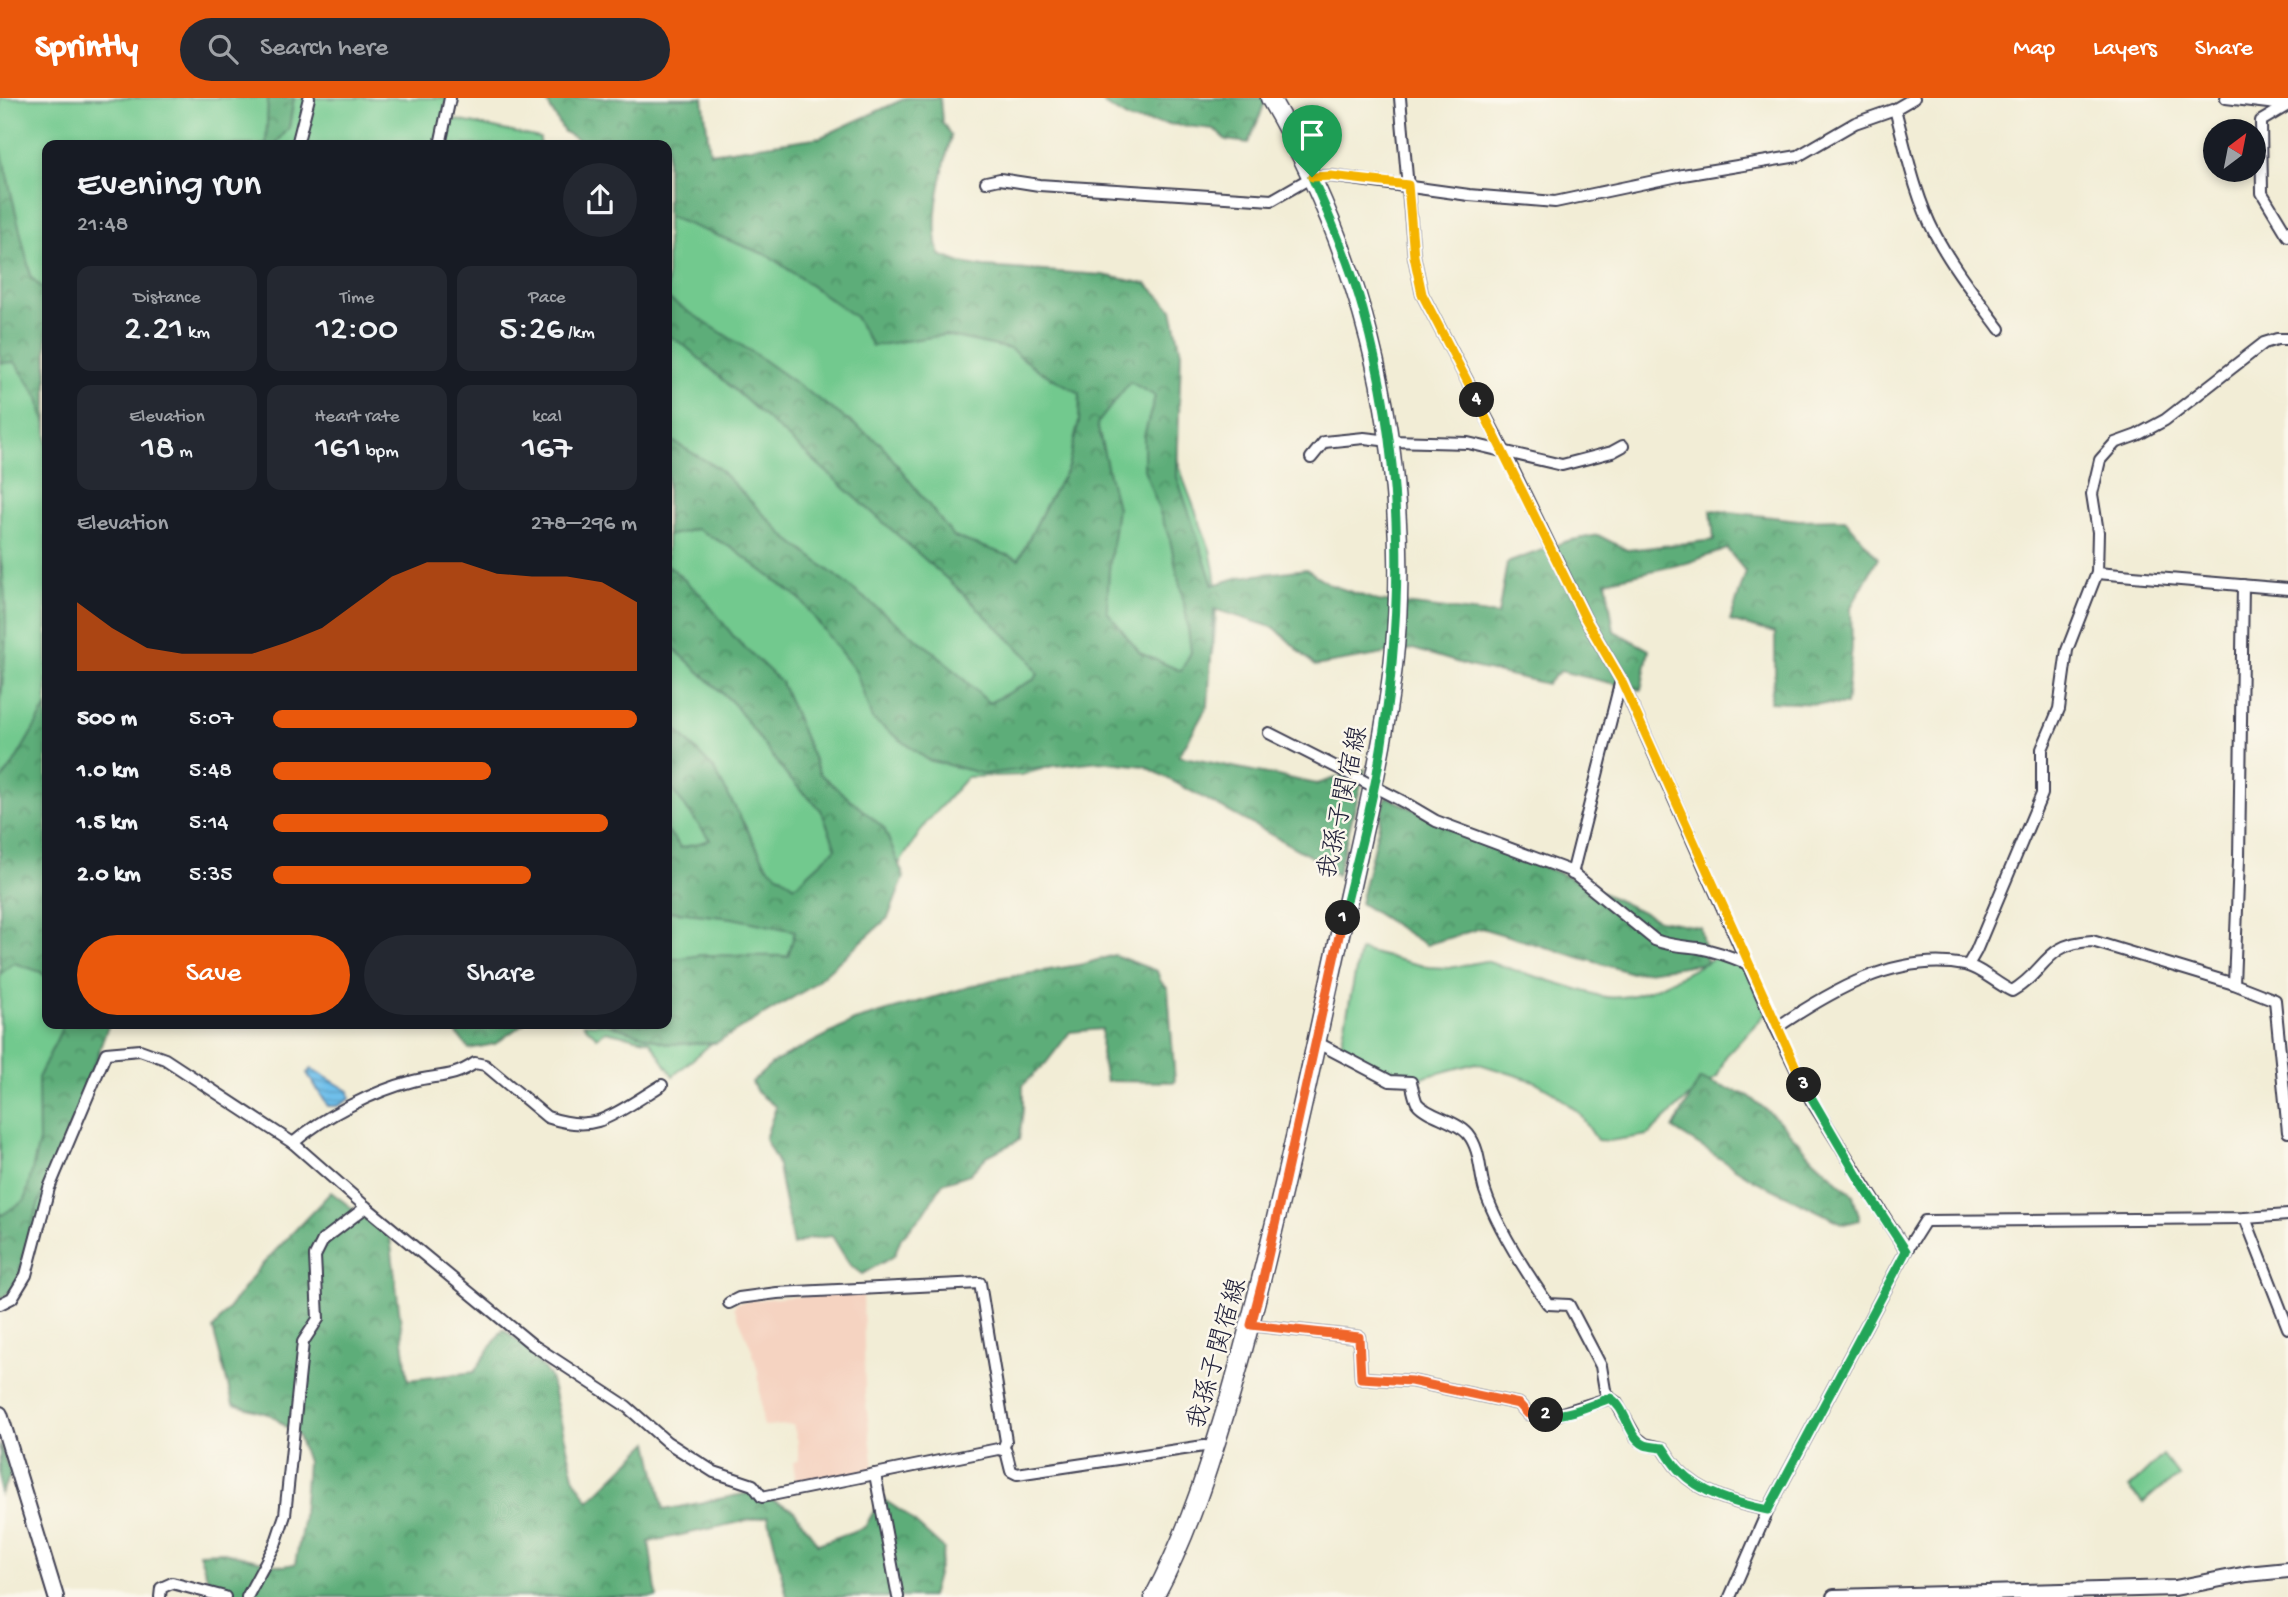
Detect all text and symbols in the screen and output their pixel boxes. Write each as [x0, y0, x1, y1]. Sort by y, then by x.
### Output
search box [180, 18, 670, 81]
text: Sprintly [35, 30, 138, 68]
icon: search [204, 30, 242, 68]
text: Search here [260, 34, 388, 65]
text: Map [2013, 35, 2055, 64]
text: Layers [2093, 35, 2157, 64]
text: Share [2195, 35, 2253, 64]
pin [1282, 105, 1342, 177]
icon: arrive [1293, 116, 1331, 154]
north arrow [2203, 119, 2266, 182]
map controls [2203, 119, 2266, 182]
button: share [563, 163, 637, 237]
text: Evening run [77, 164, 261, 208]
text: 21:48 [77, 212, 128, 239]
text: Distance [133, 287, 201, 310]
text: Time [340, 287, 374, 310]
text: Pace [528, 287, 566, 310]
text: 2.21 [124, 310, 183, 351]
text: 12:00 [316, 310, 398, 351]
text: 5:26 [499, 310, 564, 351]
text: km [183, 322, 210, 345]
text: /km [564, 322, 595, 345]
pin: 4 [1460, 382, 1494, 418]
text: 4 [1472, 388, 1481, 411]
text: Elevation [129, 406, 205, 429]
text: Heart rate [314, 406, 400, 429]
text: kcal [532, 406, 562, 429]
text: 18 [141, 429, 175, 470]
text: 161 [315, 429, 361, 470]
text: 167 [522, 429, 572, 470]
text: m [175, 441, 193, 464]
text: bpm [361, 441, 399, 464]
text: Elevation [77, 511, 168, 538]
text: 278–296 m [531, 511, 637, 538]
text: 500 m [77, 706, 137, 733]
text: 5:07 [189, 706, 233, 733]
street label: 我孫子関宿線 [1313, 723, 1377, 882]
text: 1.0 km [77, 758, 139, 785]
text: 5:48 [189, 758, 232, 785]
text: 1.5 km [77, 810, 138, 837]
text: 5:14 [189, 810, 229, 837]
text: 2.0 km [77, 862, 141, 889]
text: 5:35 [189, 862, 232, 889]
pin: 1 [1326, 900, 1360, 936]
text: 1 [1339, 906, 1346, 929]
button: Save [77, 935, 350, 1015]
button: Share [364, 935, 637, 1015]
pin: 3 [1786, 1068, 1822, 1102]
text: 3 [1799, 1073, 1808, 1096]
street label: 我孫子関宿線 [1182, 1275, 1256, 1433]
pin: 2 [1528, 1398, 1564, 1432]
text: 2 [1541, 1403, 1550, 1426]

